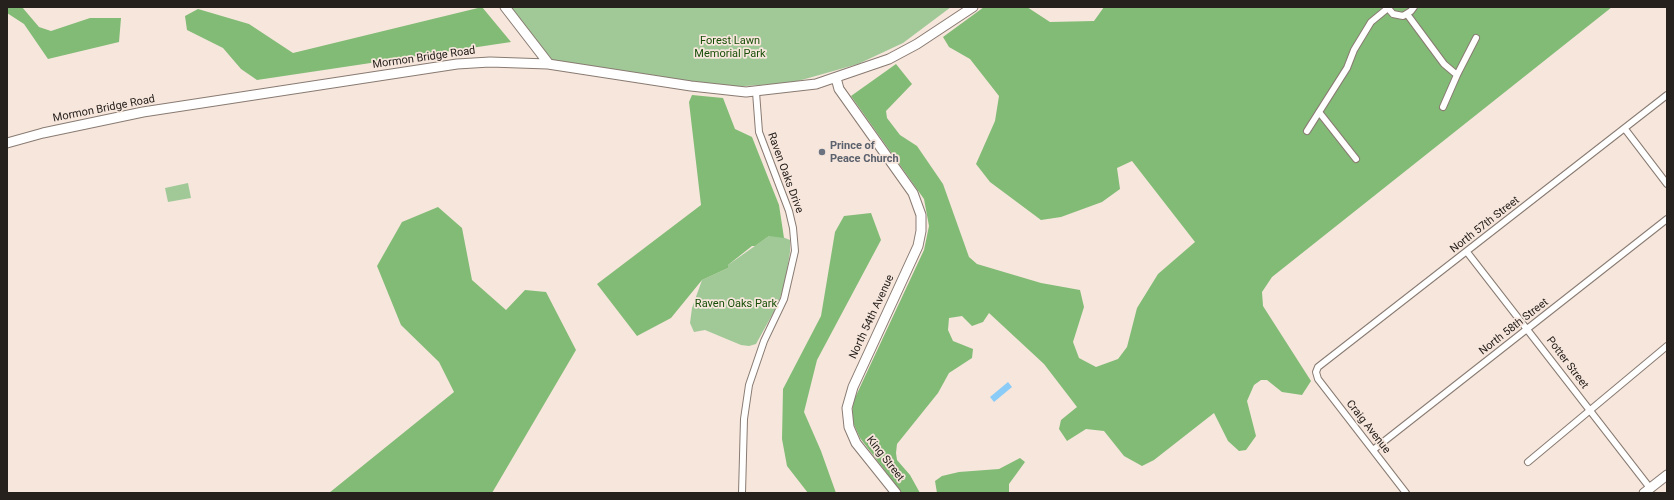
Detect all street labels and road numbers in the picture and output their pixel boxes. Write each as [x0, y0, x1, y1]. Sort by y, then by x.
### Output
street label: Mormon Bridge Road [372, 44, 476, 72]
street label: Mormon Bridge Road [52, 93, 156, 125]
street label: Raven Oaks Drive [764, 131, 806, 215]
street label: North 57th Street [1448, 194, 1522, 256]
street label: North 54th Avenue [847, 273, 897, 361]
street label: North 58th Street [1477, 296, 1551, 358]
street label: Potter Street [1543, 334, 1591, 392]
street label: Craig Avenue [1343, 398, 1393, 456]
street label: King Street [863, 434, 907, 484]

